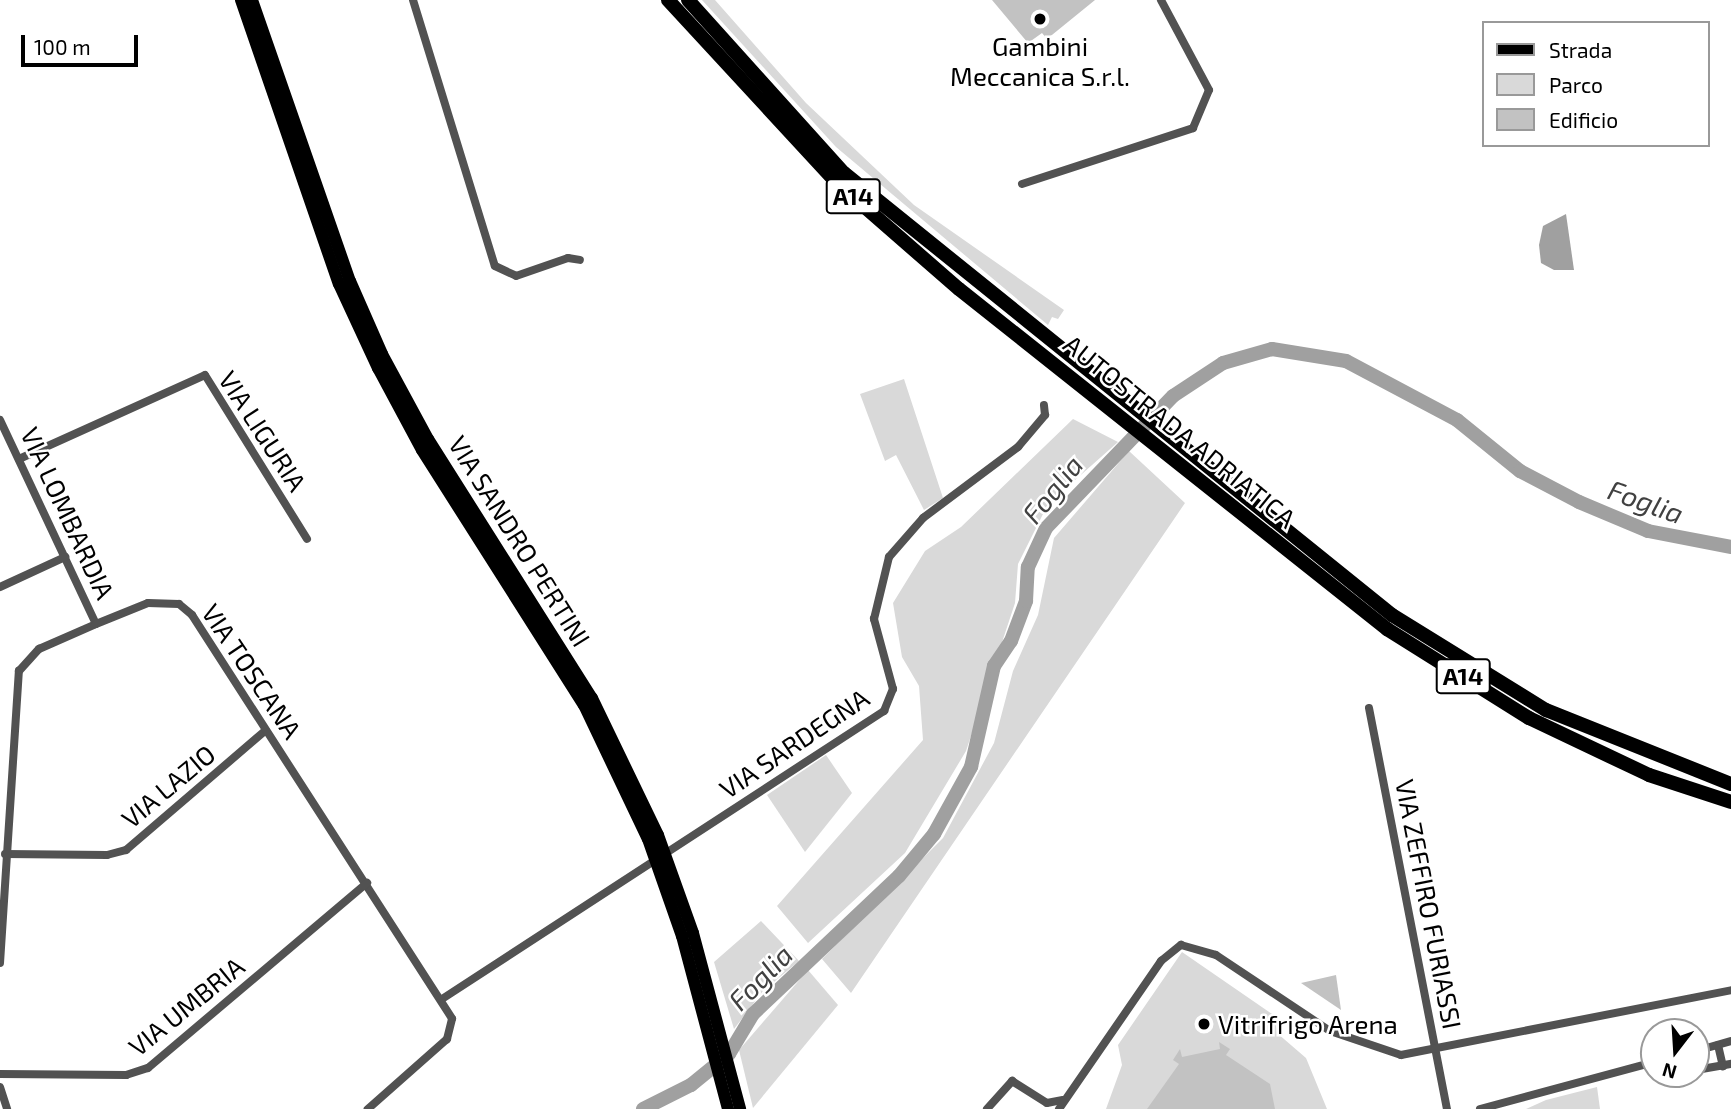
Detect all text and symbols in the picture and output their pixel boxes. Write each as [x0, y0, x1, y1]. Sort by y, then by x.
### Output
marker: Gambini Meccanica S.r.l. [1032, 11, 1048, 27]
scale bar [24, 21, 142, 65]
legend [1482, 21, 1710, 147]
place label: Gambini Meccanica S.r.l. [950, 30, 1130, 92]
text: 100 m [34, 34, 91, 59]
text: Strada [1549, 37, 1612, 62]
text: Parco [1549, 72, 1603, 97]
text: Edificio [1549, 107, 1618, 132]
road number: A14 [825, 176, 881, 216]
street label: AUTOSTRADA ADRIATICA [1057, 327, 1303, 535]
street label: VIA LIGURIA [212, 365, 314, 497]
street label: VIA LOMBARDIA [14, 422, 122, 604]
street label: VIA SANDRO PERTINI [442, 430, 598, 652]
water label: Foglia [1015, 448, 1089, 530]
water label: Foglia [1604, 472, 1688, 530]
street label: VIA TOSCANA [195, 597, 309, 745]
road number: A14 [1435, 656, 1491, 696]
street label: VIA SARDEGNA [713, 681, 875, 805]
street label: VIA LAZIO [115, 738, 221, 834]
street label: VIA ZEFFIRO FURIASSI [1389, 776, 1469, 1032]
water label: Foglia [721, 937, 799, 1017]
street label: VIA UMBRIA [122, 950, 250, 1062]
place label: Vitrifrigo Arena [1218, 1008, 1398, 1040]
marker: Vitrifrigo Arena [1196, 1016, 1212, 1032]
north arrow [1640, 1018, 1710, 1088]
text: N [1659, 1059, 1679, 1085]

